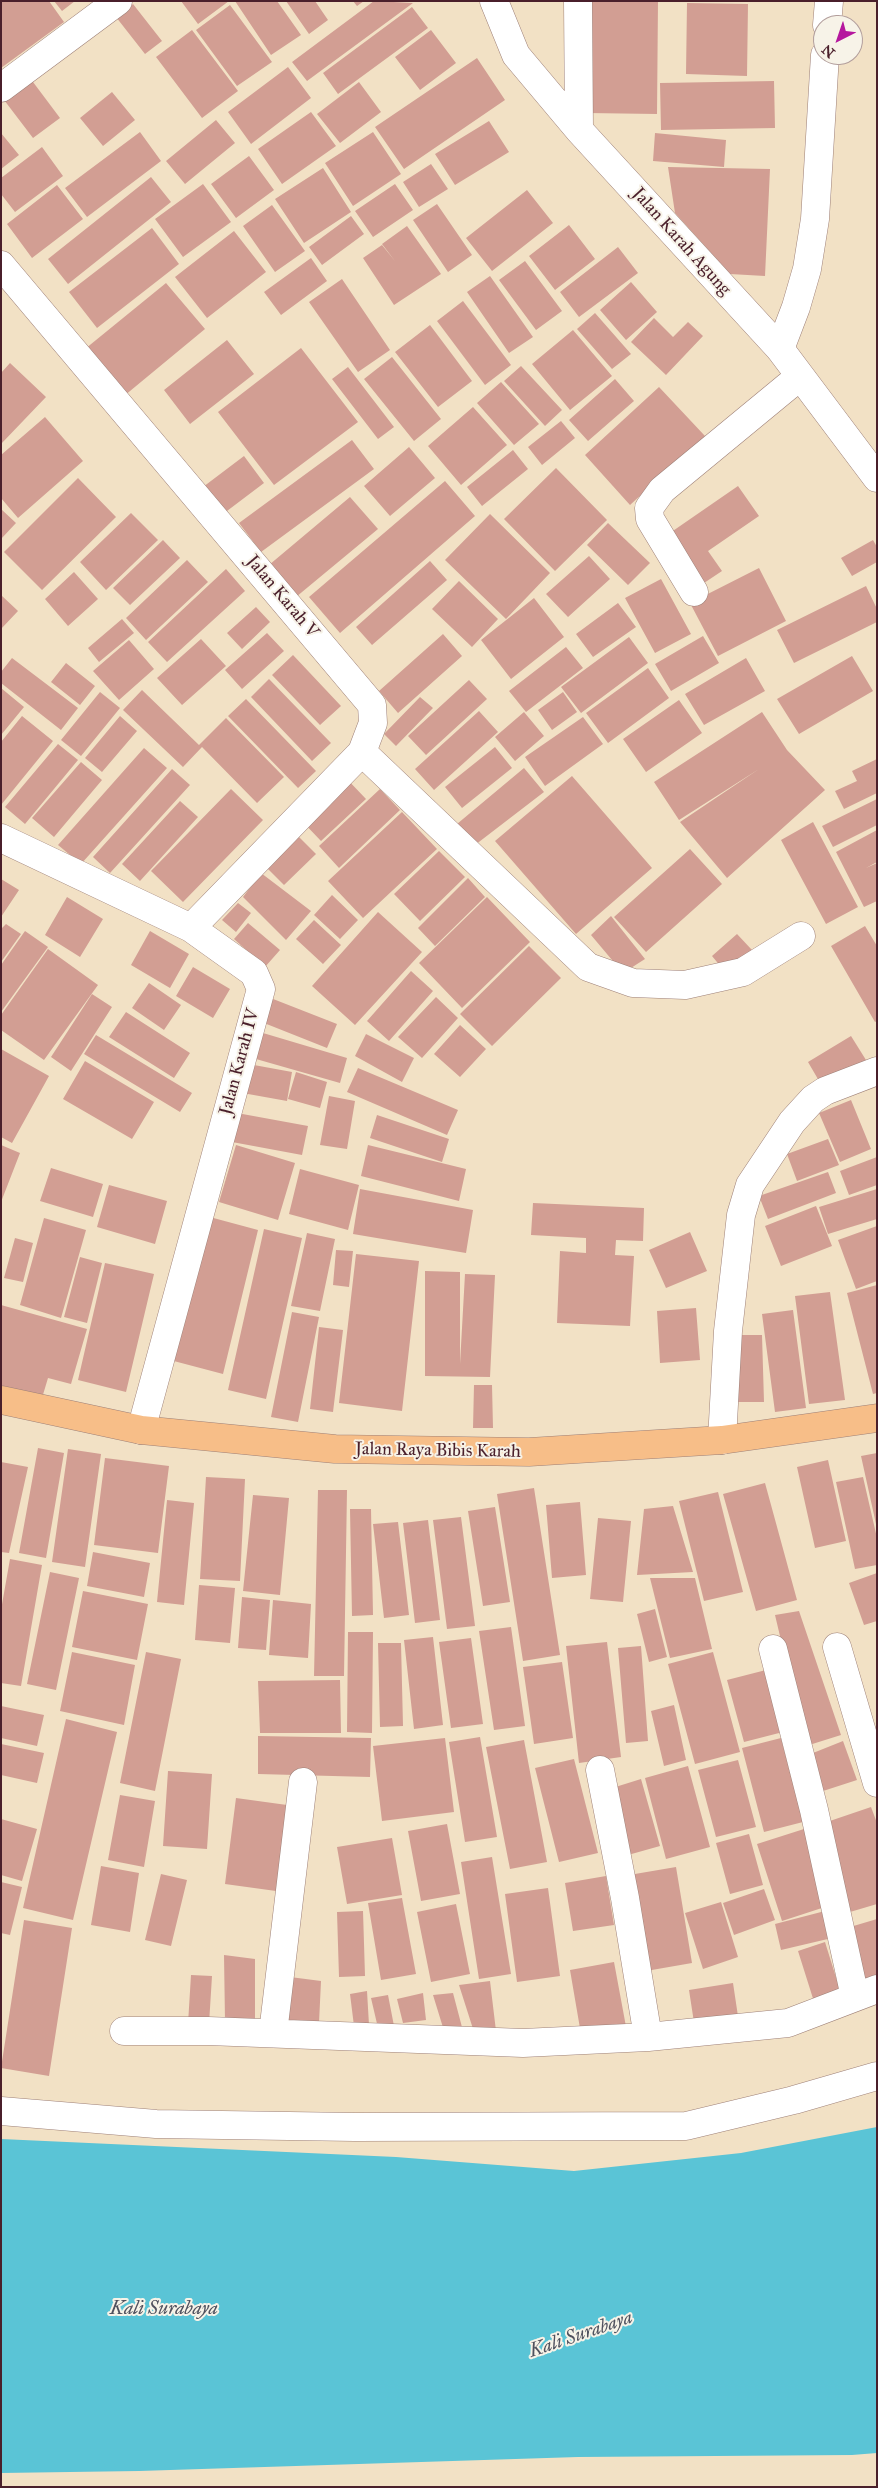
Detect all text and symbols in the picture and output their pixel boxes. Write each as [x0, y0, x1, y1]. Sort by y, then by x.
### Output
north arrow [813, 15, 863, 65]
text: N [818, 41, 839, 61]
street label: Jalan Karah Agung [627, 184, 735, 300]
street label: Jalan Karah V [241, 551, 323, 643]
street label: Jalan Karah IV [215, 1006, 265, 1118]
street label: Jalan Raya Bibis Karah [355, 1439, 521, 1463]
water label: Kali Surabaya [110, 2298, 218, 2320]
water label: Kali Surabaya [526, 2307, 636, 2363]

